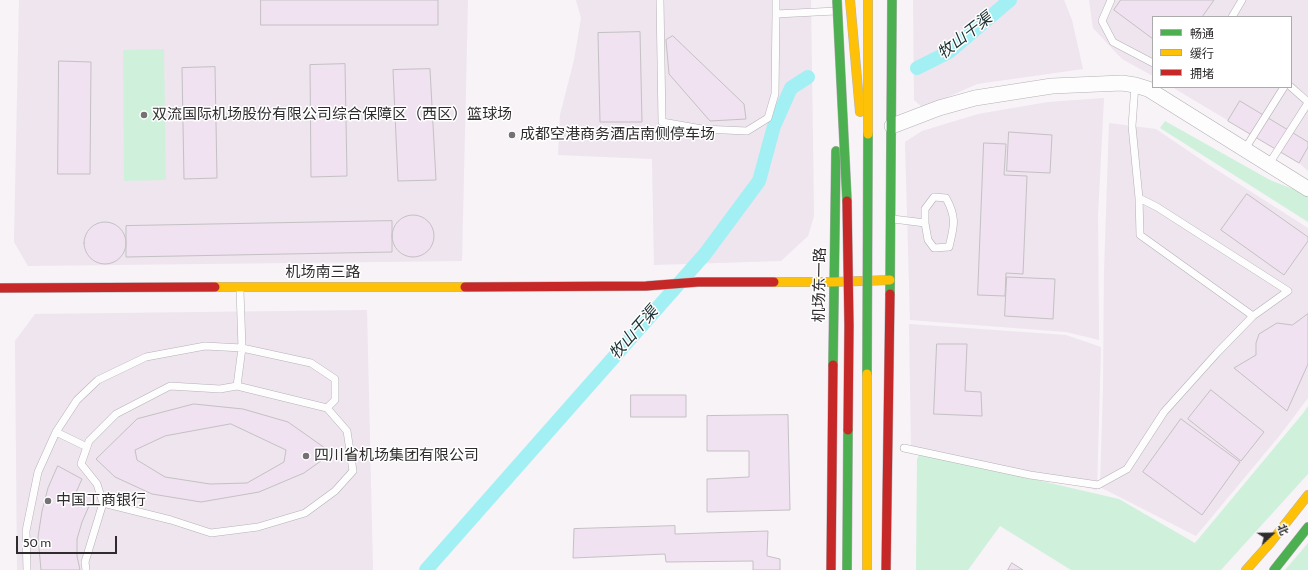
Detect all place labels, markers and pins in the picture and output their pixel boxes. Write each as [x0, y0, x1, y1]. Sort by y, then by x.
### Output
place label: 双流国际机场股份有限公司综合保障区（西区）篮球场 [152, 106, 512, 124]
marker: 双流国际机场股份有限公司综合保障区（西区）篮球场 [139, 110, 149, 120]
place label: 成都空港商务酒店南侧停车场 [520, 126, 715, 144]
marker: 成都空港商务酒店南侧停车场 [507, 130, 517, 140]
place label: 四川省机场集团有限公司 [314, 447, 479, 465]
marker: 四川省机场集团有限公司 [301, 451, 311, 461]
place label: 中国工商银行 [56, 492, 146, 510]
marker: 中国工商银行 [43, 496, 53, 506]

